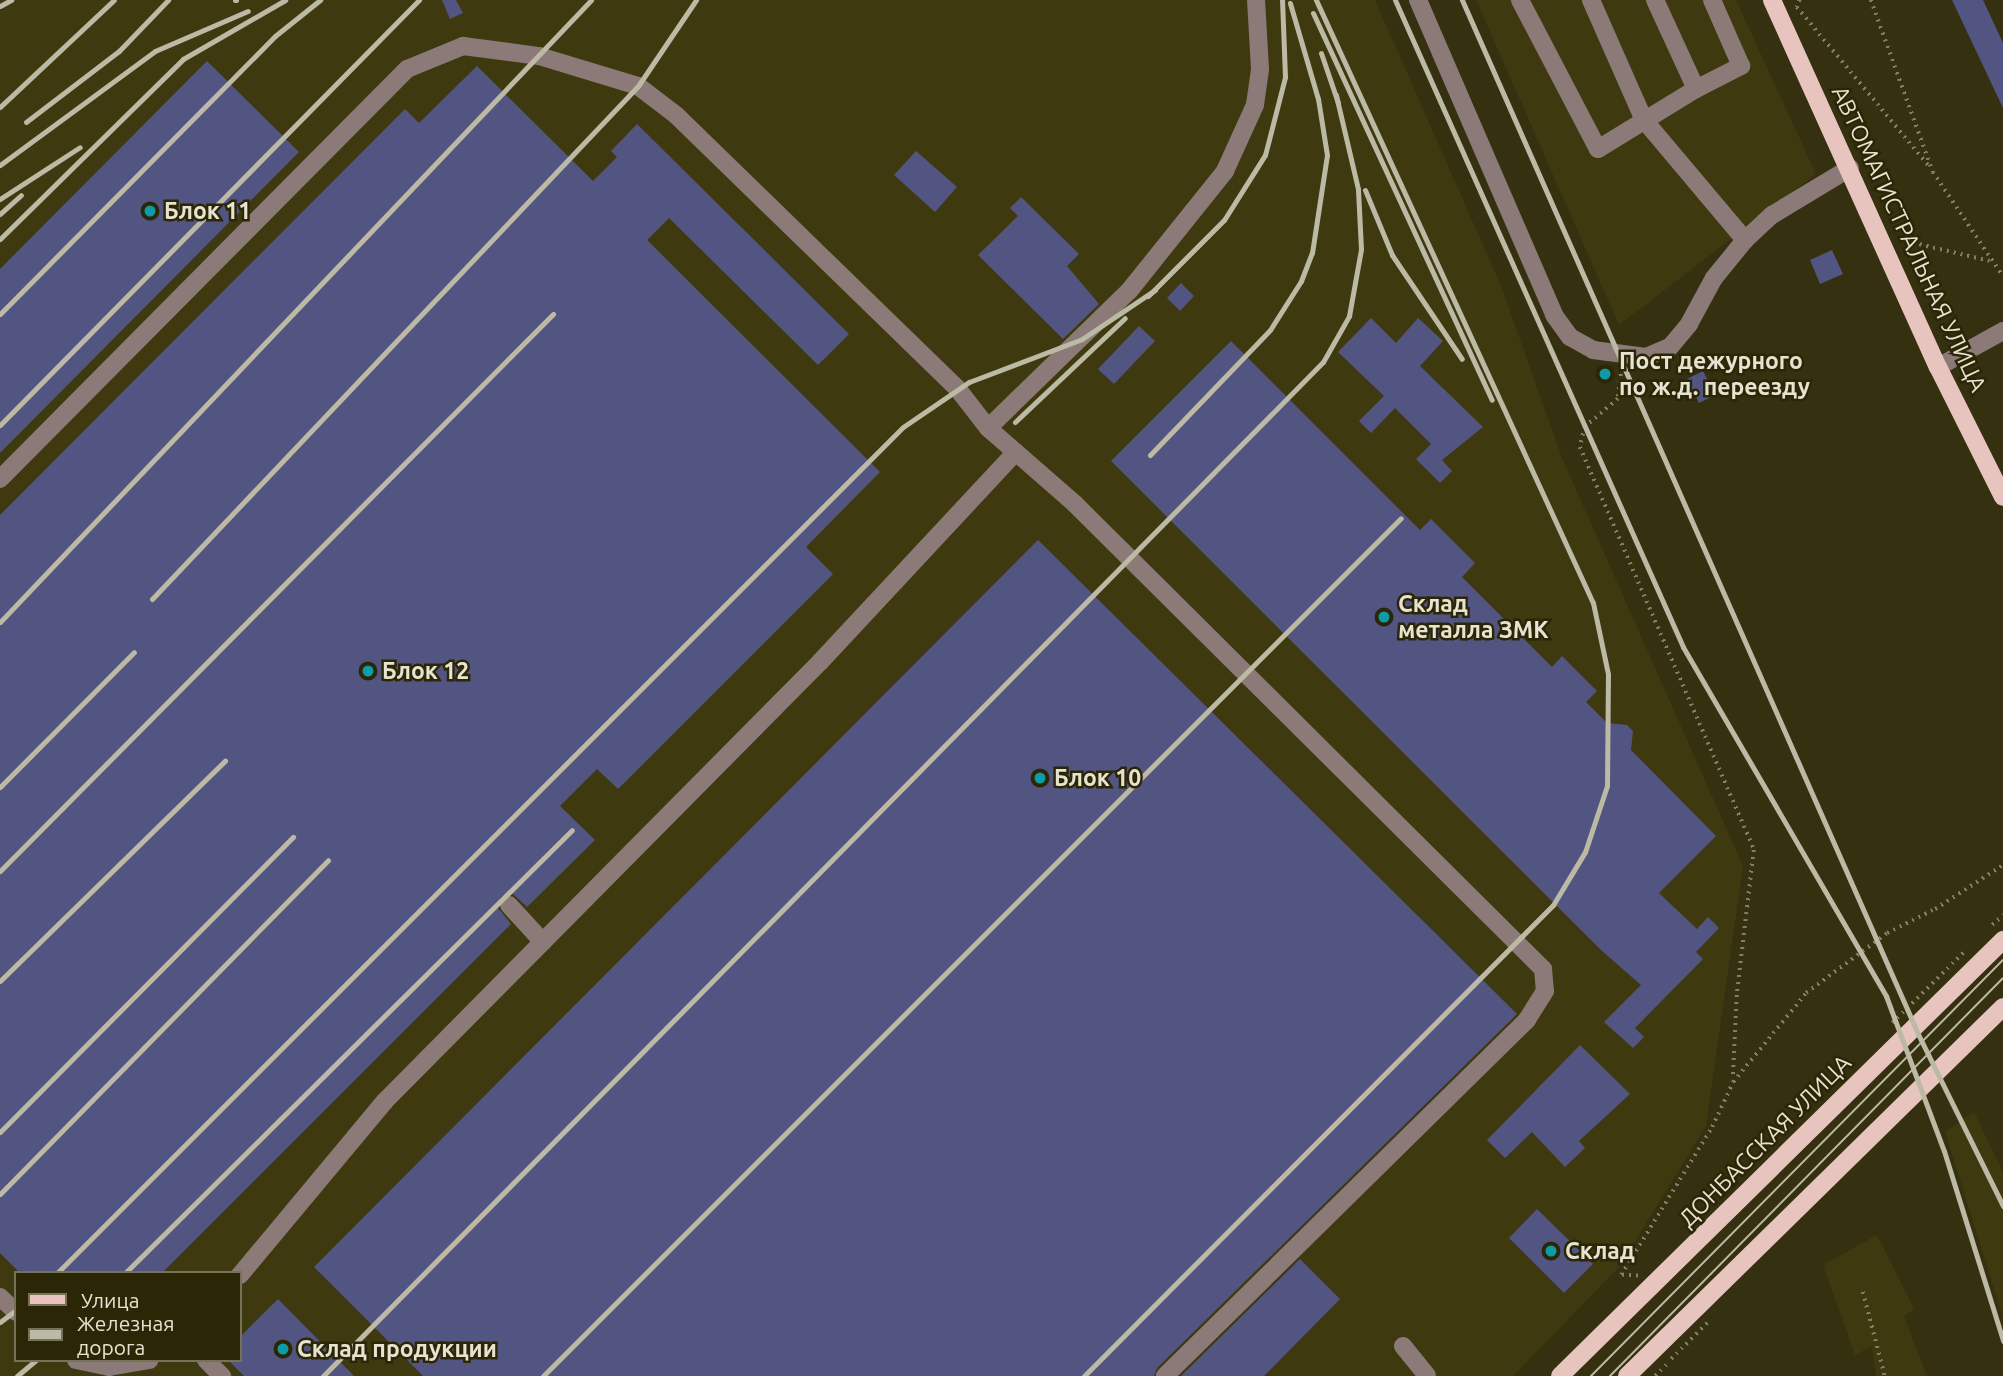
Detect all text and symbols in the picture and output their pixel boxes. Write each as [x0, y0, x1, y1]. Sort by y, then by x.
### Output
street label: АВТОМАГИСТРАЛЬНАЯ УЛИЦА [1826, 82, 1992, 396]
place label: Блок 11 [164, 197, 251, 225]
marker: Блок 11 [142, 203, 158, 219]
place label: Пост дежурного по ж.д. переезду [1619, 347, 1810, 401]
marker: Пост дежурного по ж.д. переезду [1597, 366, 1613, 382]
place label: Склад металла ЗМК [1398, 590, 1549, 644]
marker: Склад металла ЗМК [1376, 609, 1392, 625]
place label: Блок 12 [382, 657, 469, 685]
marker: Блок 12 [360, 663, 376, 679]
place label: Блок 10 [1054, 764, 1141, 792]
marker: Блок 10 [1032, 770, 1048, 786]
street label: ДОНБАССКАЯ УЛИЦА [1673, 1049, 1857, 1233]
place label: Склад [1565, 1237, 1635, 1265]
marker: Склад [1543, 1243, 1559, 1259]
legend [14, 1271, 242, 1362]
text: Улица [81, 1288, 139, 1312]
text: Железная дорога [77, 1311, 175, 1359]
place label: Склад продукции [297, 1335, 497, 1363]
marker: Склад продукции [275, 1341, 291, 1357]

